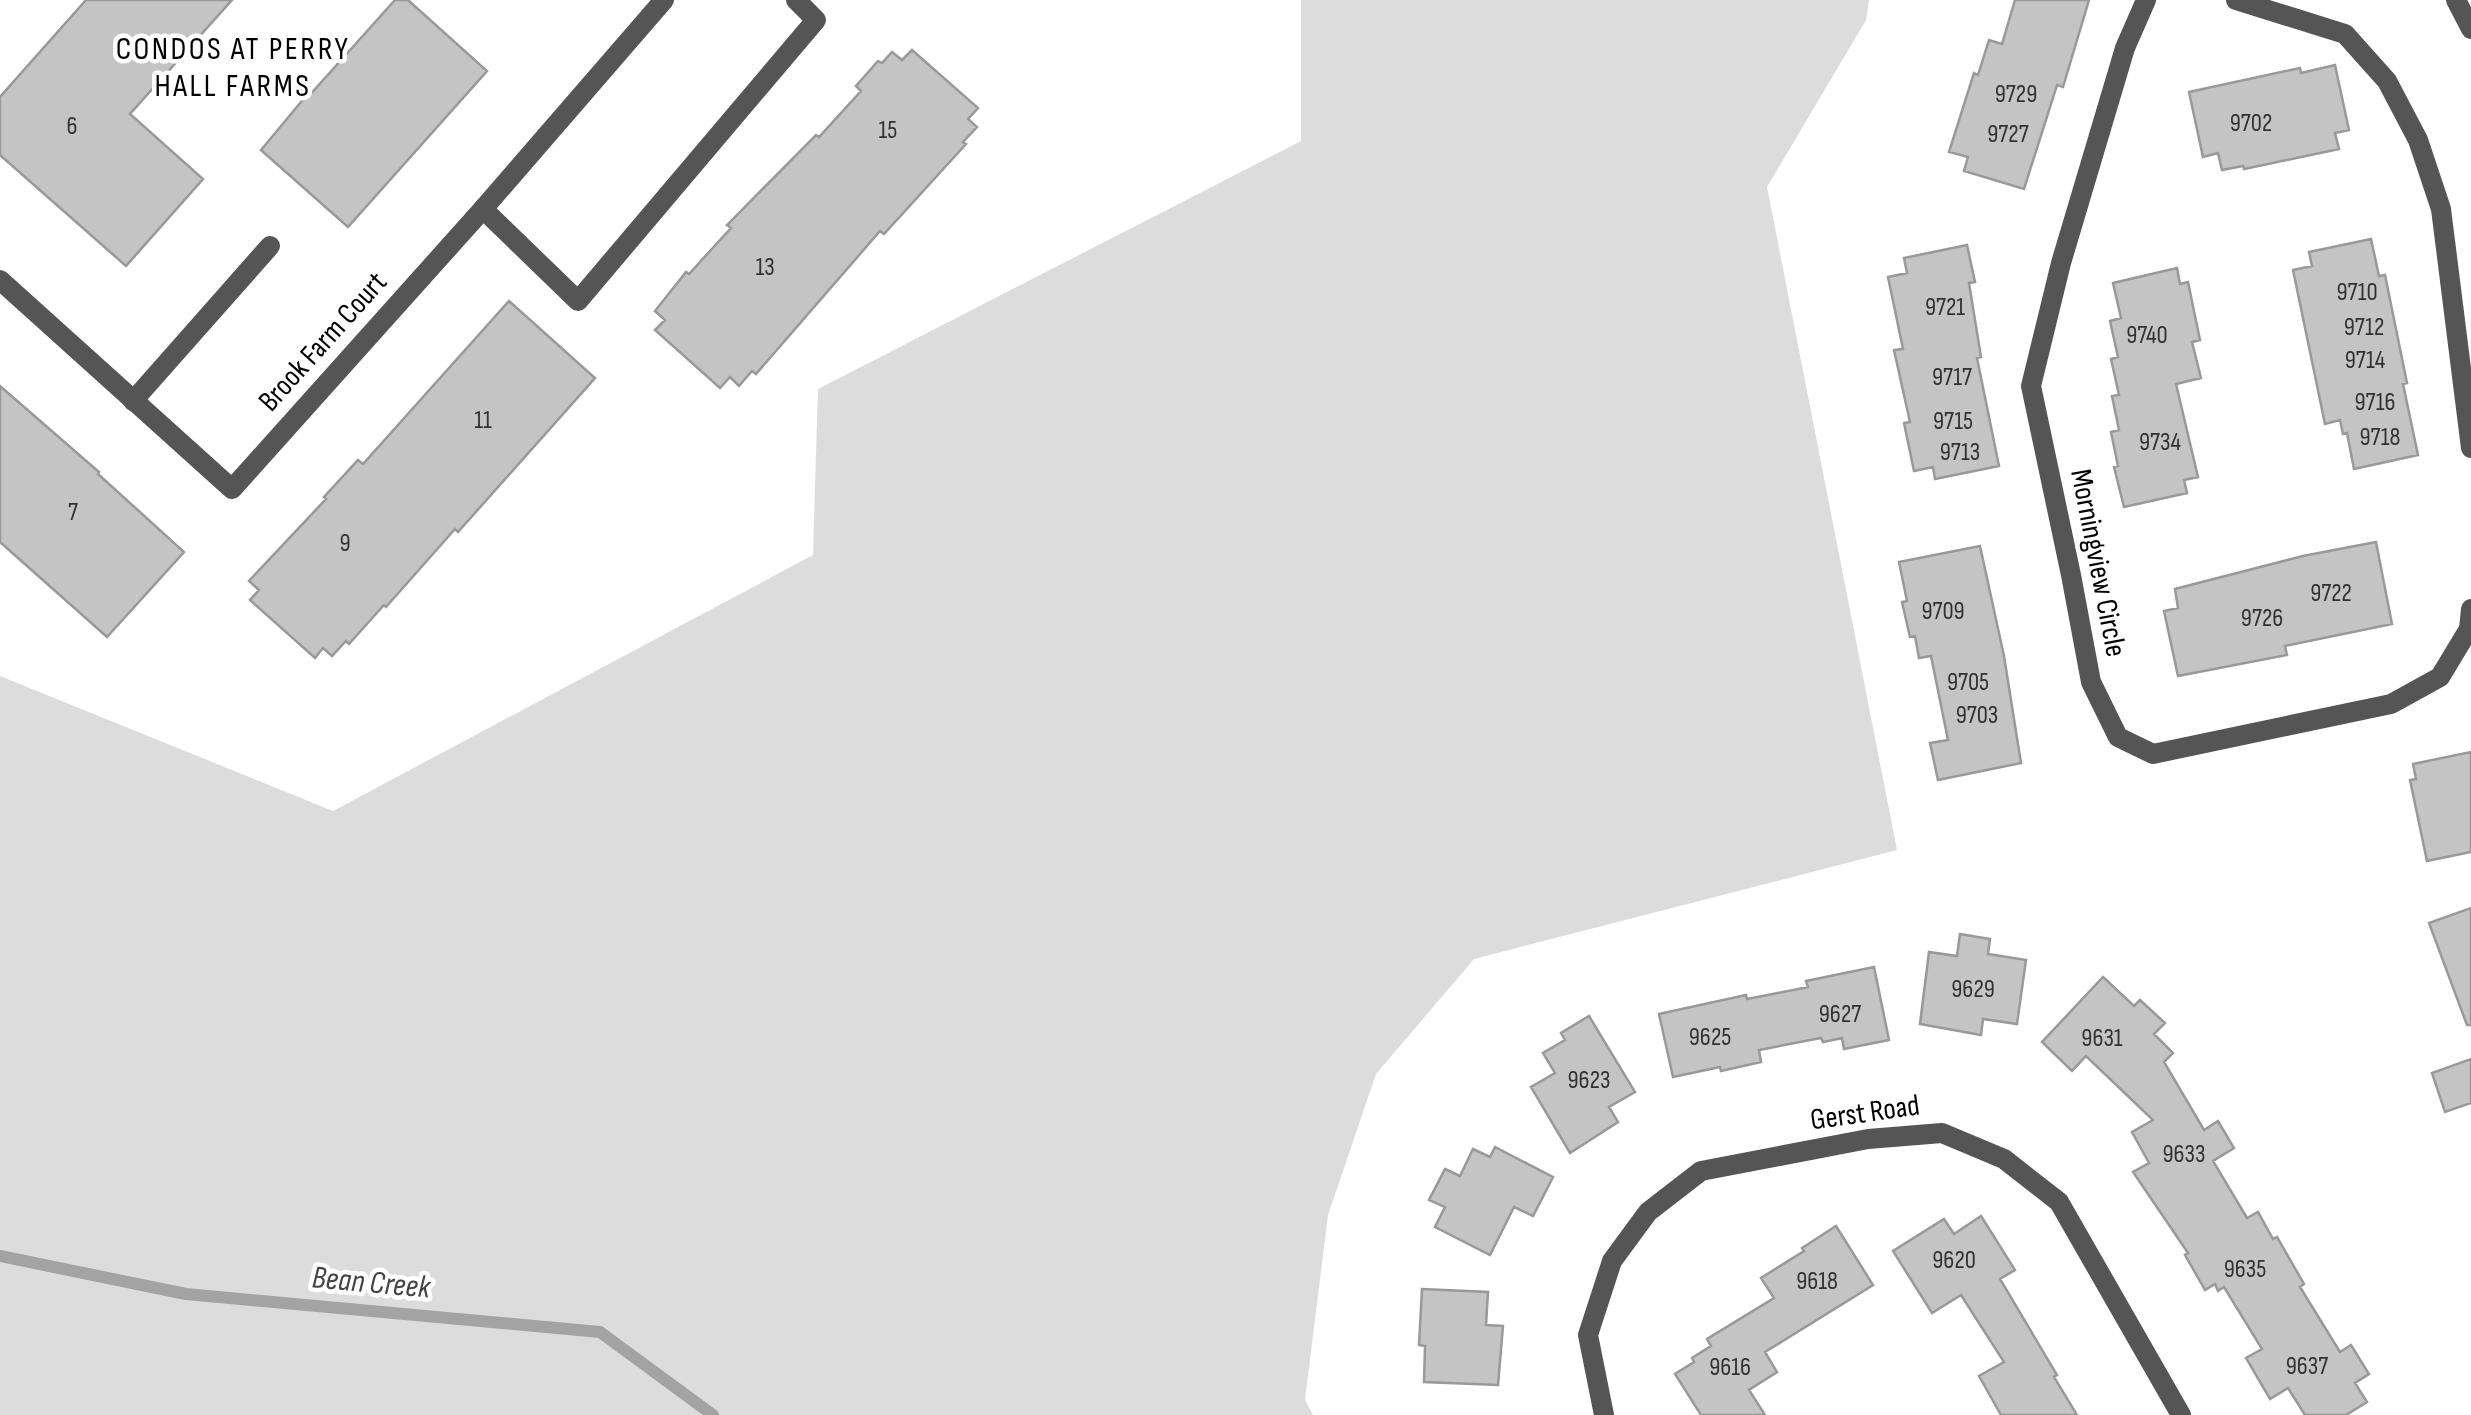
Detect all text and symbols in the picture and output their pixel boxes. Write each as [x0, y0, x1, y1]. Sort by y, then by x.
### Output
district label: CONDOS AT PERRY HALL FARMS [116, 30, 350, 106]
house number: 9729 [1995, 79, 2037, 110]
house number: 9702 [2230, 108, 2272, 139]
house number: 6 [67, 111, 77, 142]
house number: 15 [879, 115, 897, 146]
house number: 9727 [1987, 119, 2029, 150]
house number: 13 [755, 252, 775, 283]
street label: Brook Farm Court [251, 265, 395, 419]
house number: 9710 [2336, 277, 2378, 308]
house number: 9721 [1925, 292, 1965, 323]
house number: 9712 [2344, 312, 2384, 343]
house number: 9740 [2126, 320, 2168, 351]
house number: 9714 [2345, 345, 2385, 376]
house number: 9717 [1932, 362, 1972, 393]
house number: 9716 [2355, 387, 2395, 418]
house number: 11 [474, 405, 492, 436]
house number: 9715 [1933, 406, 1973, 437]
house number: 9718 [2360, 422, 2400, 453]
house number: 9734 [2139, 427, 2181, 458]
house number: 9713 [1940, 437, 1980, 468]
street label: Morningview Circle [2062, 466, 2134, 660]
house number: 7 [68, 497, 78, 528]
house number: 9 [339, 528, 351, 559]
house number: 9722 [2310, 578, 2352, 609]
house number: 9709 [1921, 596, 1965, 627]
house number: 9726 [2241, 603, 2283, 634]
house number: 9705 [1947, 667, 1989, 698]
house number: 9703 [1956, 700, 1998, 731]
house number: 9629 [1951, 974, 1995, 1005]
house number: 9627 [1819, 999, 1861, 1030]
house number: 9625 [1689, 1022, 1731, 1053]
house number: 9631 [2081, 1023, 2123, 1054]
house number: 9623 [1567, 1065, 1611, 1096]
street label: Gerst Road [1808, 1088, 1922, 1138]
house number: 9633 [2162, 1139, 2206, 1170]
house number: 9620 [1932, 1245, 1976, 1276]
house number: 9635 [2224, 1254, 2266, 1285]
water label: Bean Creek [310, 1258, 433, 1308]
house number: 9618 [1796, 1266, 1838, 1297]
house number: 9637 [2286, 1351, 2328, 1382]
house number: 9616 [1709, 1352, 1751, 1383]

